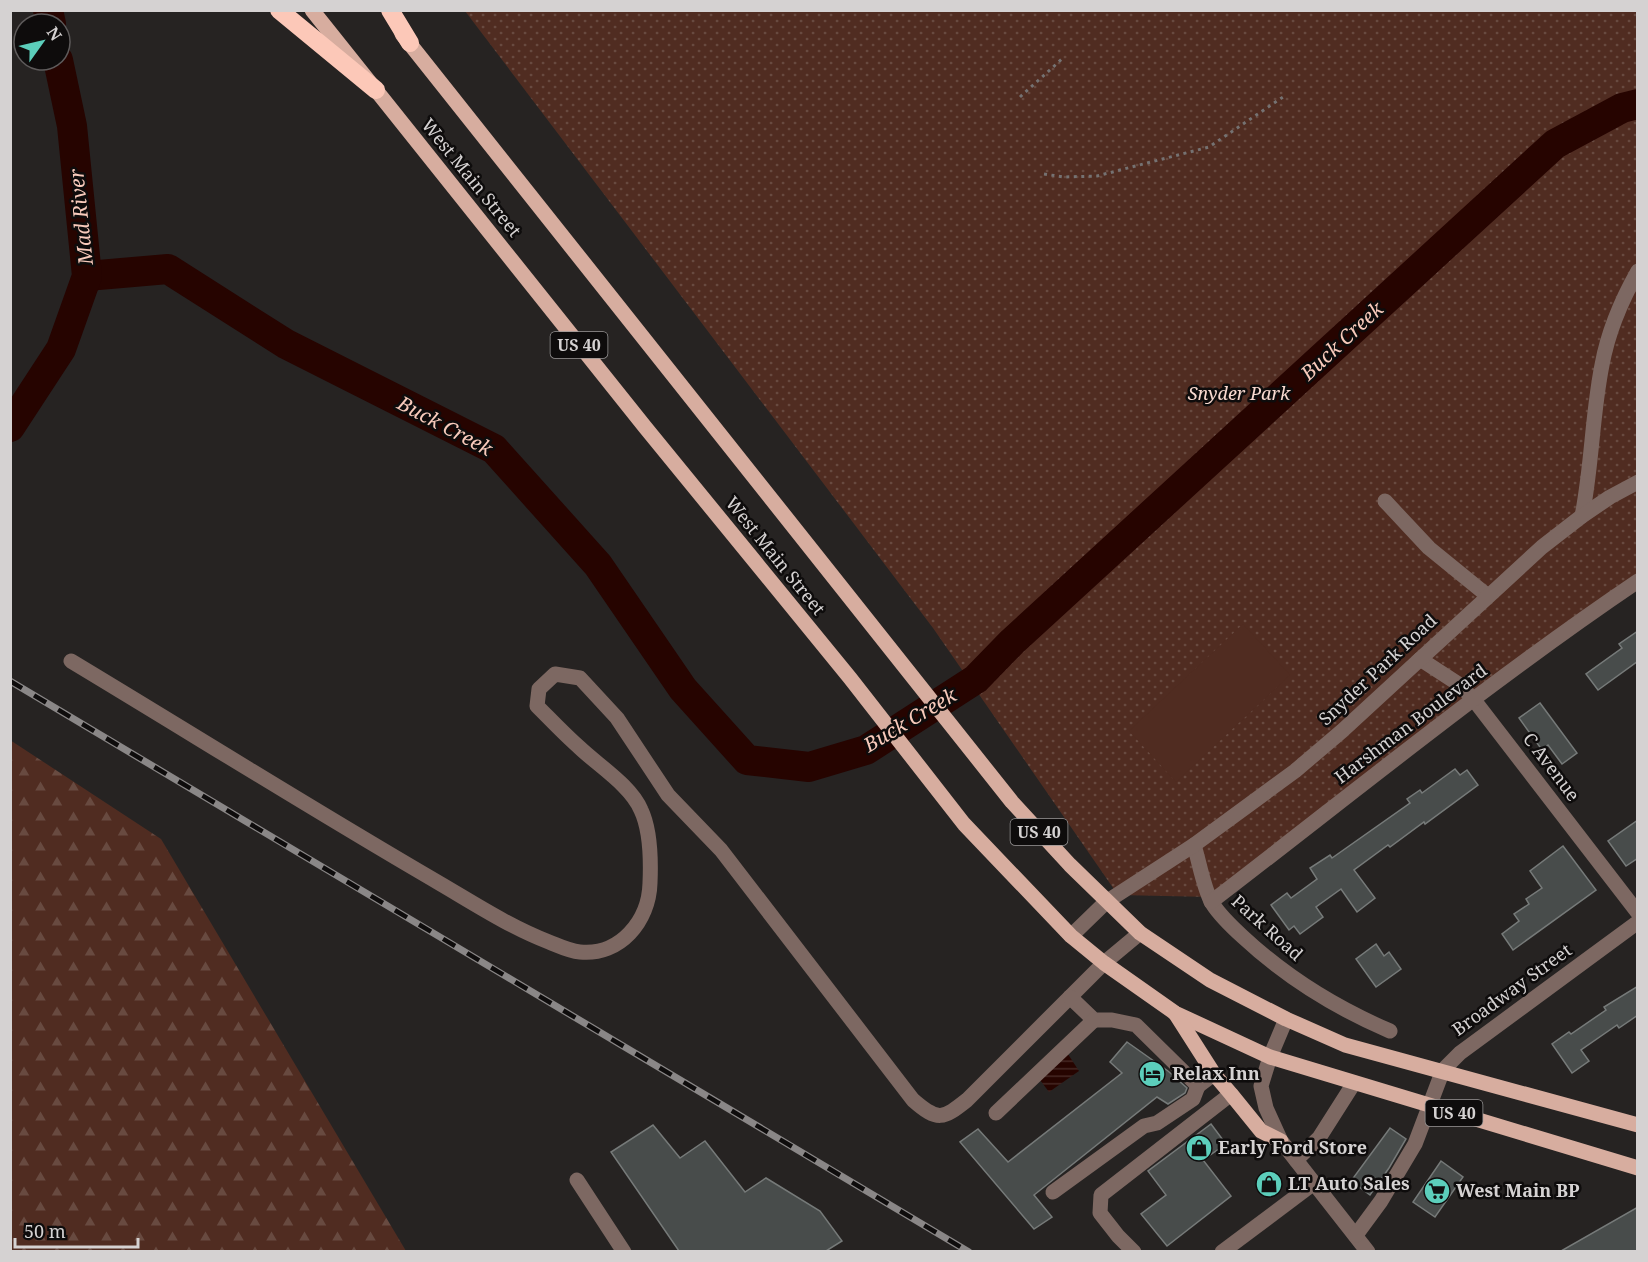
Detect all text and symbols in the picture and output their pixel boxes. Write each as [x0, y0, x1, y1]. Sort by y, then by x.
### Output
north arrow [12, 12, 72, 72]
text: N [42, 22, 67, 45]
street label: West Main Street [417, 113, 527, 242]
water label: Mad River [62, 167, 99, 267]
water label: Buck Creek [1294, 295, 1389, 387]
road number: US 40 [550, 332, 608, 358]
park label: Snyder Park [1188, 381, 1291, 405]
water label: Buck Creek [392, 389, 498, 462]
street label: West Main Street [721, 491, 831, 620]
street label: Snyder Park Road [1313, 608, 1442, 730]
street label: Harshman Boulevard [1329, 658, 1491, 788]
water label: Buck Creek [857, 681, 962, 758]
street label: C Avenue [1518, 727, 1585, 806]
road number: US 40 [1010, 819, 1068, 845]
street label: Park Road [1227, 889, 1308, 966]
street label: Broadway Street [1447, 938, 1576, 1041]
hotel icon: Relax Inn [1137, 1059, 1167, 1089]
place label: Relax Inn [1172, 1061, 1260, 1085]
road number: US 40 [1426, 1100, 1482, 1126]
shop icon: Early Ford Store [1184, 1133, 1214, 1163]
place label: Early Ford Store [1218, 1135, 1367, 1159]
shop icon: LT Auto Sales [1254, 1169, 1284, 1199]
place label: LT Auto Sales [1288, 1171, 1410, 1195]
supermarket icon: West Main BP [1422, 1176, 1452, 1206]
place label: West Main BP [1456, 1178, 1580, 1202]
scale bar [15, 1211, 138, 1249]
text: 50 m [24, 1219, 66, 1243]

